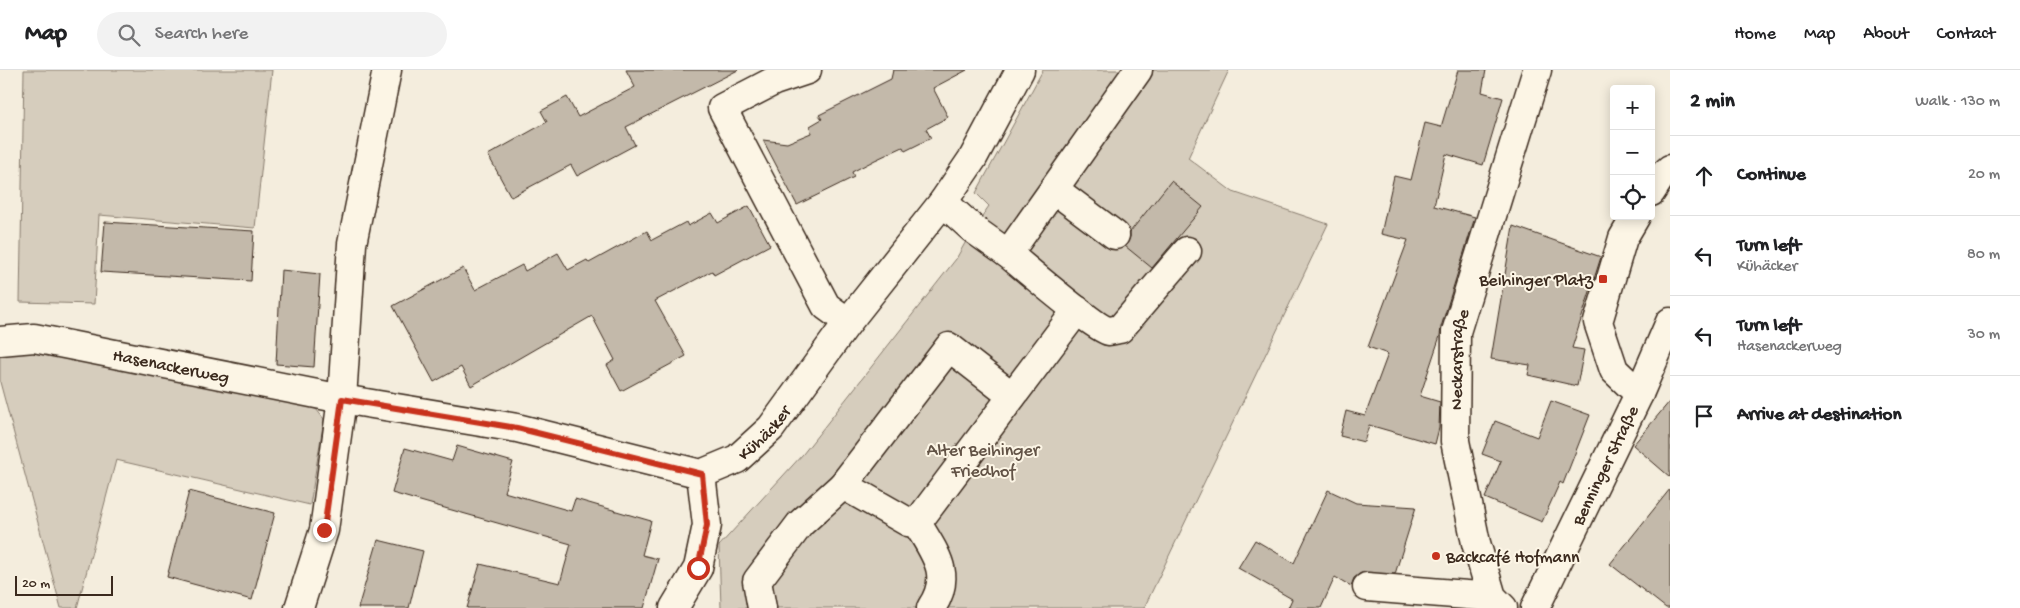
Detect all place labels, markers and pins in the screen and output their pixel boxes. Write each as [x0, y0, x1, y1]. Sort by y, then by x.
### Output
place label: Beihinger Platz [1478, 271, 1594, 292]
marker: Beihinger Platz [1597, 273, 1609, 285]
place label: Backcafé Hofmann [1445, 548, 1580, 569]
marker: Backcafé Hofmann [1430, 550, 1442, 562]

